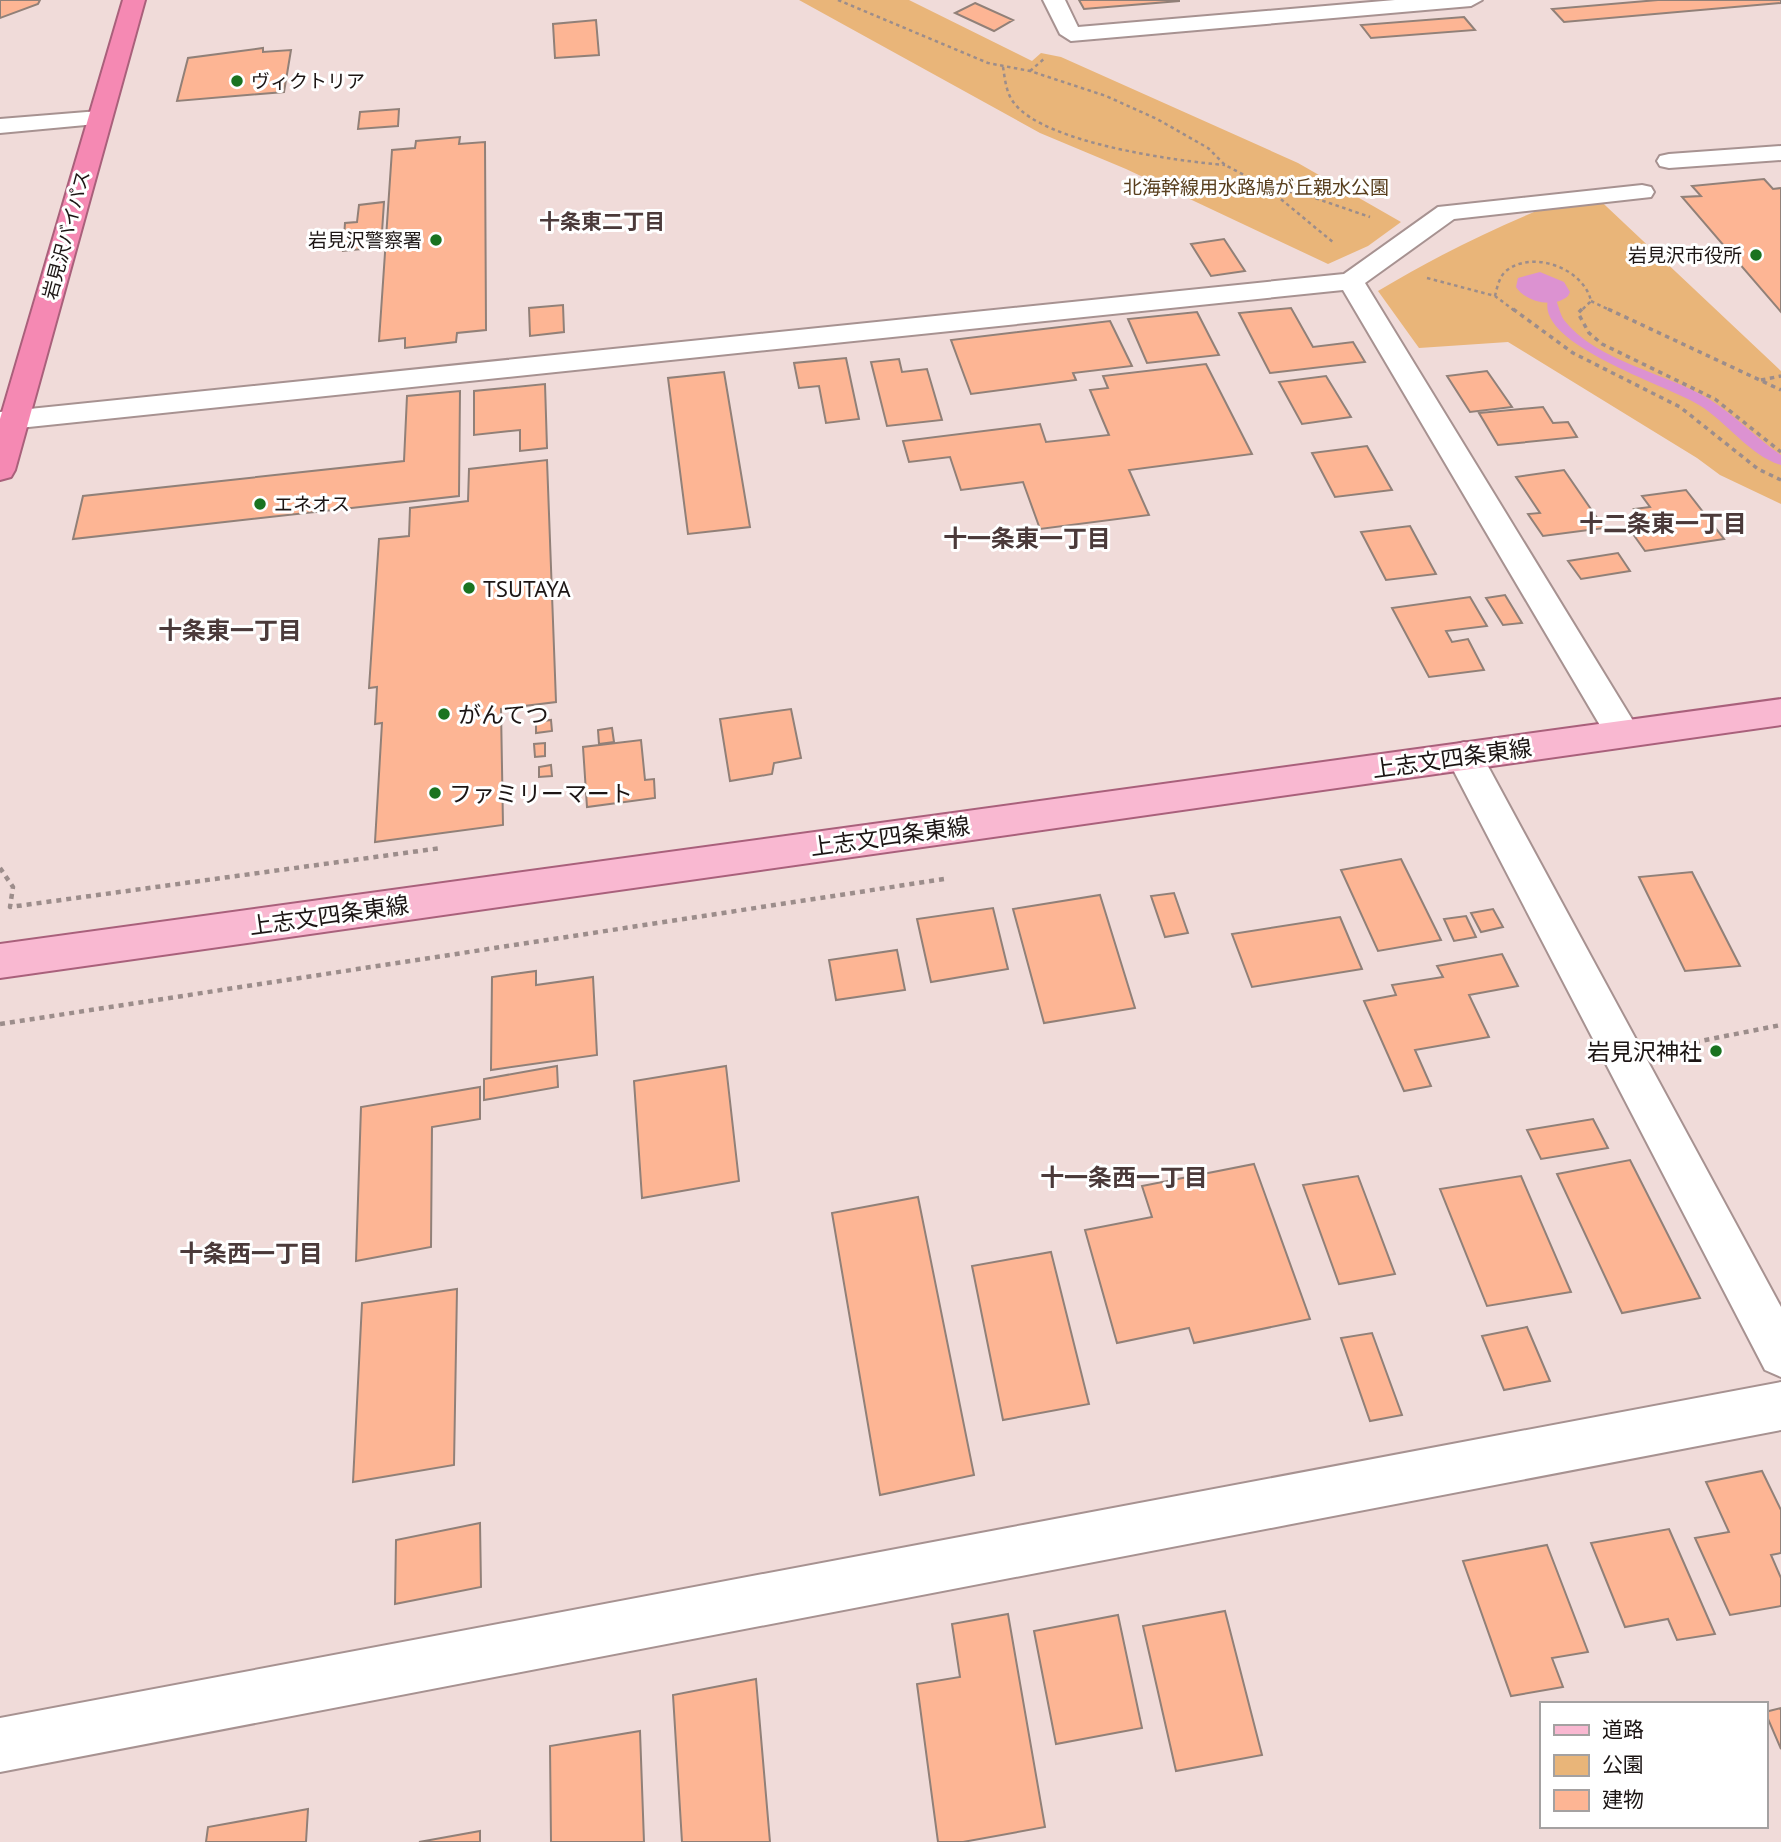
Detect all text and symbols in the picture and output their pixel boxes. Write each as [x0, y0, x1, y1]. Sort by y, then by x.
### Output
place label: ヴィクトリア [251, 69, 365, 93]
marker: ヴィクトリア [229, 73, 245, 89]
street label: 岩見沢バイパス [37, 168, 95, 302]
park label: 北海幹線用水路鳩が丘親水公園 [1123, 175, 1389, 199]
district label: 十条東二丁目 [539, 208, 665, 235]
place label: 岩見沢警察署 [308, 228, 422, 252]
marker: 岩見沢警察署 [428, 232, 444, 248]
place label: 岩見沢市役所 [1628, 243, 1742, 267]
marker: 岩見沢市役所 [1748, 247, 1764, 263]
place label: エネオス [274, 492, 350, 516]
marker: エネオス [252, 496, 268, 512]
district label: 十二条東一丁目 [1579, 508, 1747, 539]
district label: 十一条東一丁目 [943, 523, 1111, 554]
place label: TSUTAYA [483, 574, 571, 603]
marker: TSUTAYA [461, 580, 477, 596]
district label: 十条東一丁目 [158, 615, 302, 646]
place label: がんてつ [458, 700, 548, 729]
marker: がんてつ [436, 706, 452, 722]
street label: 上志文四条東線 [1370, 732, 1534, 784]
place label: ファミリーマート [449, 779, 633, 808]
marker: ファミリーマート [427, 785, 443, 801]
street label: 上志文四条東線 [808, 810, 972, 862]
street label: 上志文四条東線 [247, 889, 411, 941]
place label: 岩見沢神社 [1587, 1037, 1702, 1066]
marker: 岩見沢神社 [1708, 1043, 1724, 1059]
district label: 十一条西一丁目 [1040, 1162, 1208, 1193]
district label: 十条西一丁目 [179, 1238, 323, 1269]
legend [1540, 1702, 1767, 1828]
text: 道路 [1602, 1716, 1644, 1743]
text: 公園 [1602, 1751, 1644, 1778]
text: 建物 [1602, 1786, 1644, 1813]

